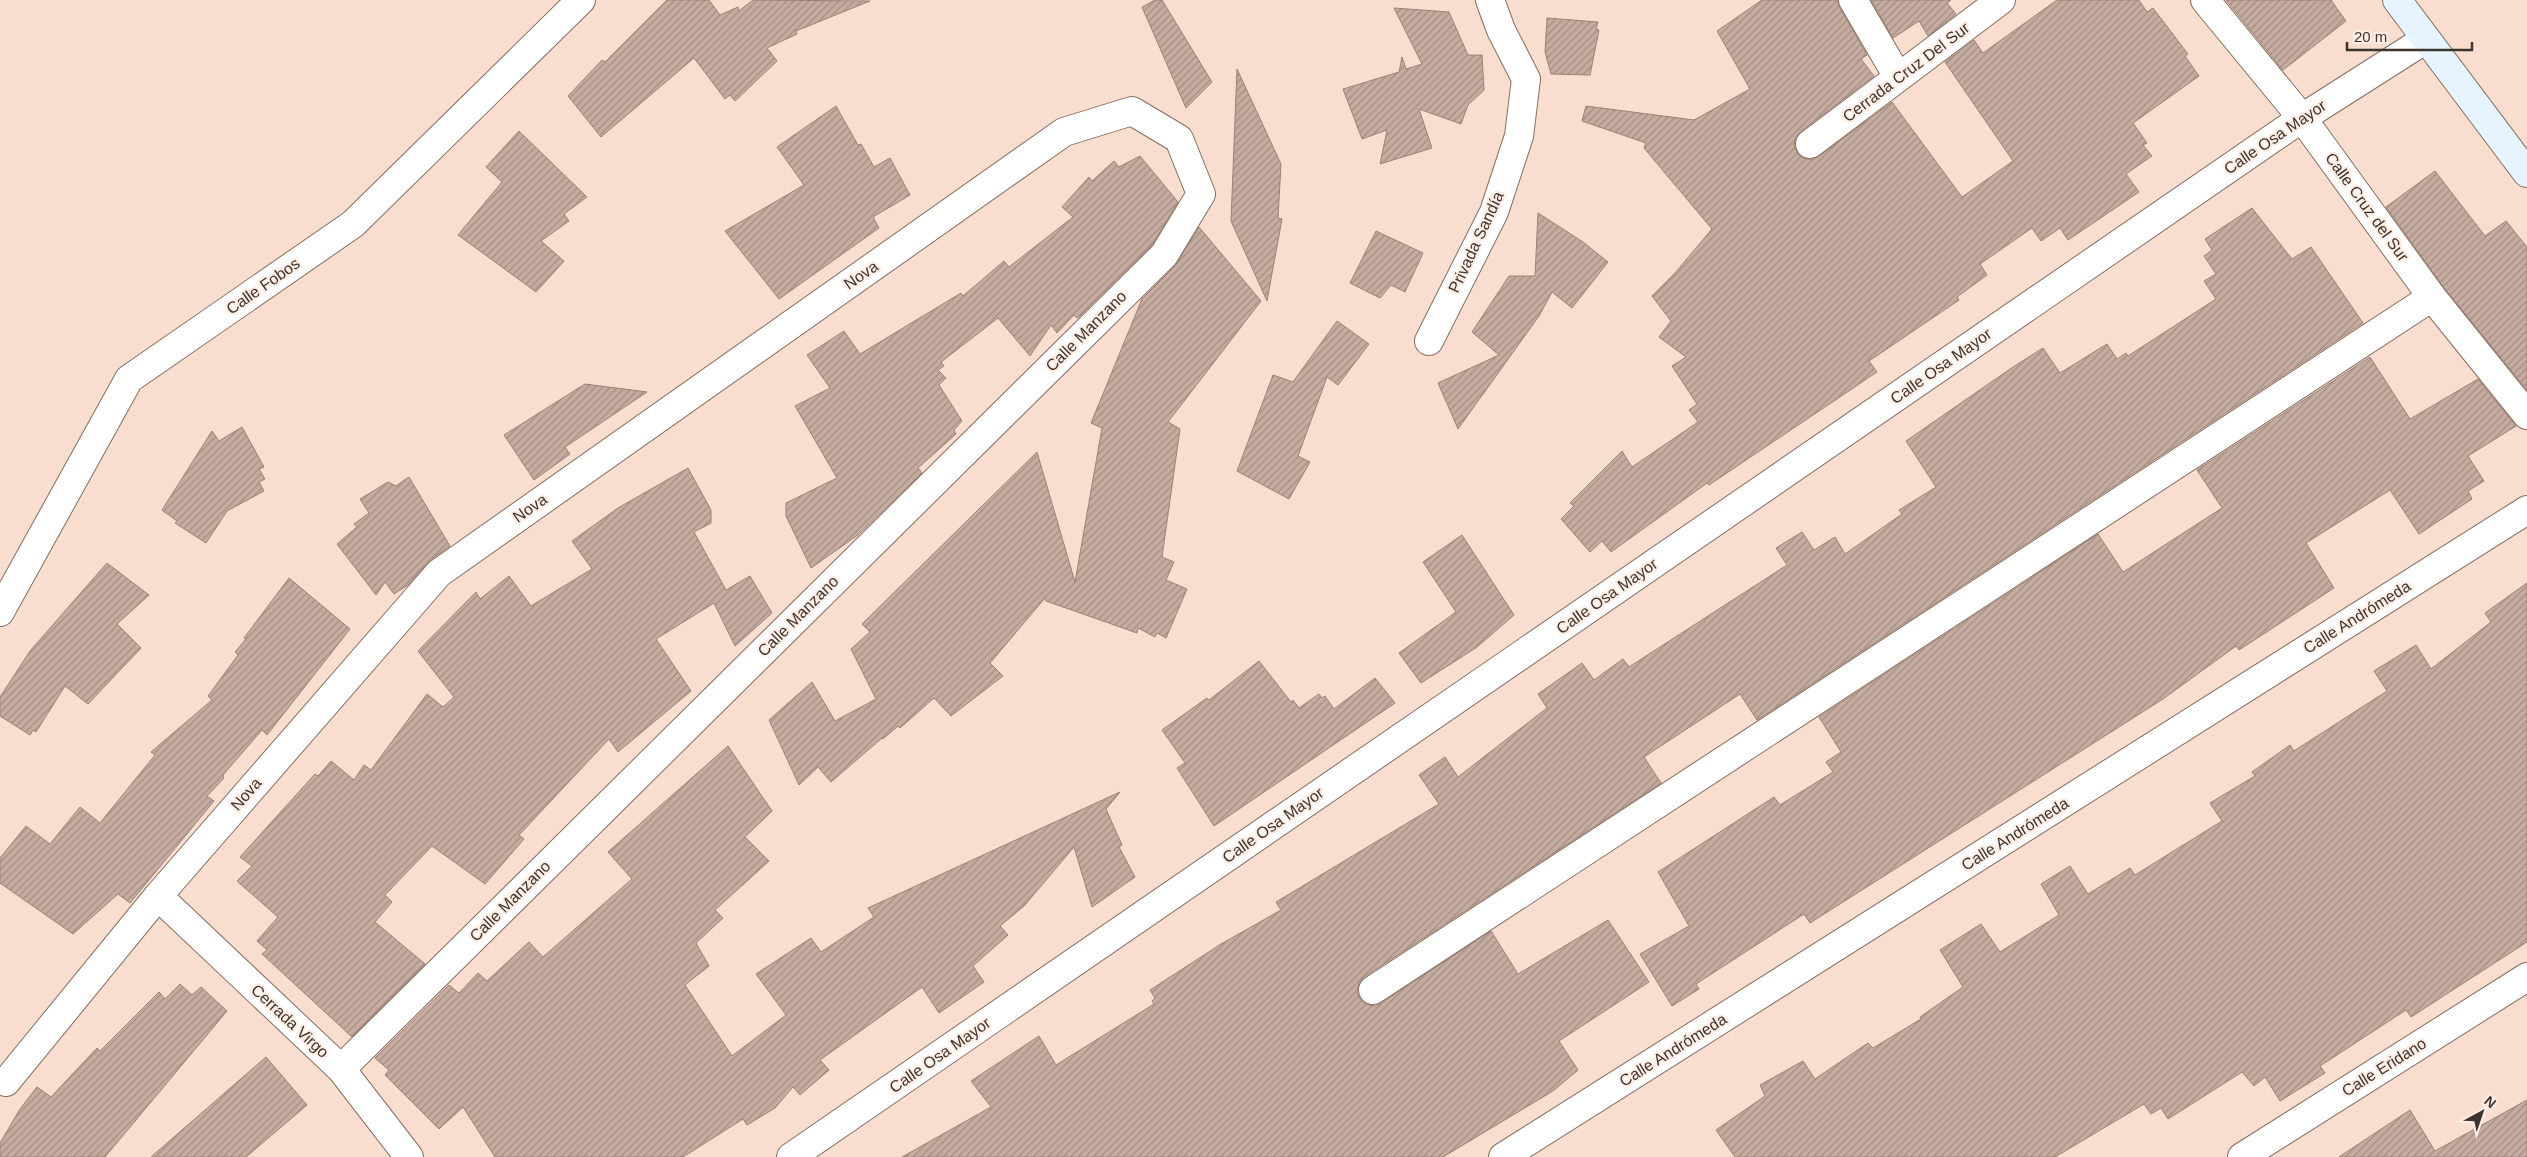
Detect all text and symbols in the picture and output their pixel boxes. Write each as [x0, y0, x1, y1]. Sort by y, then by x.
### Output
street label: Cerrada Cruz Del Sur [1839, 19, 1973, 125]
scale bar [2347, 20, 2472, 52]
text: 20 m [2354, 28, 2387, 45]
street label: Calle Osa Mayor [2221, 96, 2330, 177]
street label: Calle Cruz del Sur [2322, 149, 2412, 265]
street label: Privada Sandía [1445, 189, 1507, 295]
street label: Calle Fobos [223, 255, 303, 317]
street label: Nova [841, 257, 881, 293]
street label: Calle Manzano [1042, 287, 1130, 375]
street label: Calle Osa Mayor [1887, 324, 1995, 407]
street label: Nova [510, 490, 550, 526]
street label: Calle Osa Mayor [1553, 554, 1661, 637]
street label: Calle Manzano [754, 572, 842, 660]
street label: Calle Andrómeda [2300, 577, 2414, 657]
street label: Nova [227, 774, 265, 814]
street label: Calle Osa Mayor [1219, 783, 1327, 866]
street label: Calle Andrómeda [1958, 794, 2072, 874]
street label: Calle Manzano [466, 857, 554, 945]
street label: Cerrada Virgo [248, 981, 332, 1061]
street label: Calle Andrómeda [1616, 1010, 1730, 1090]
street label: Calle Osa Mayor [886, 1013, 994, 1096]
street label: Calle Eridano [2339, 1034, 2429, 1100]
north arrow [2457, 1087, 2507, 1137]
text: N [2481, 1093, 2499, 1111]

